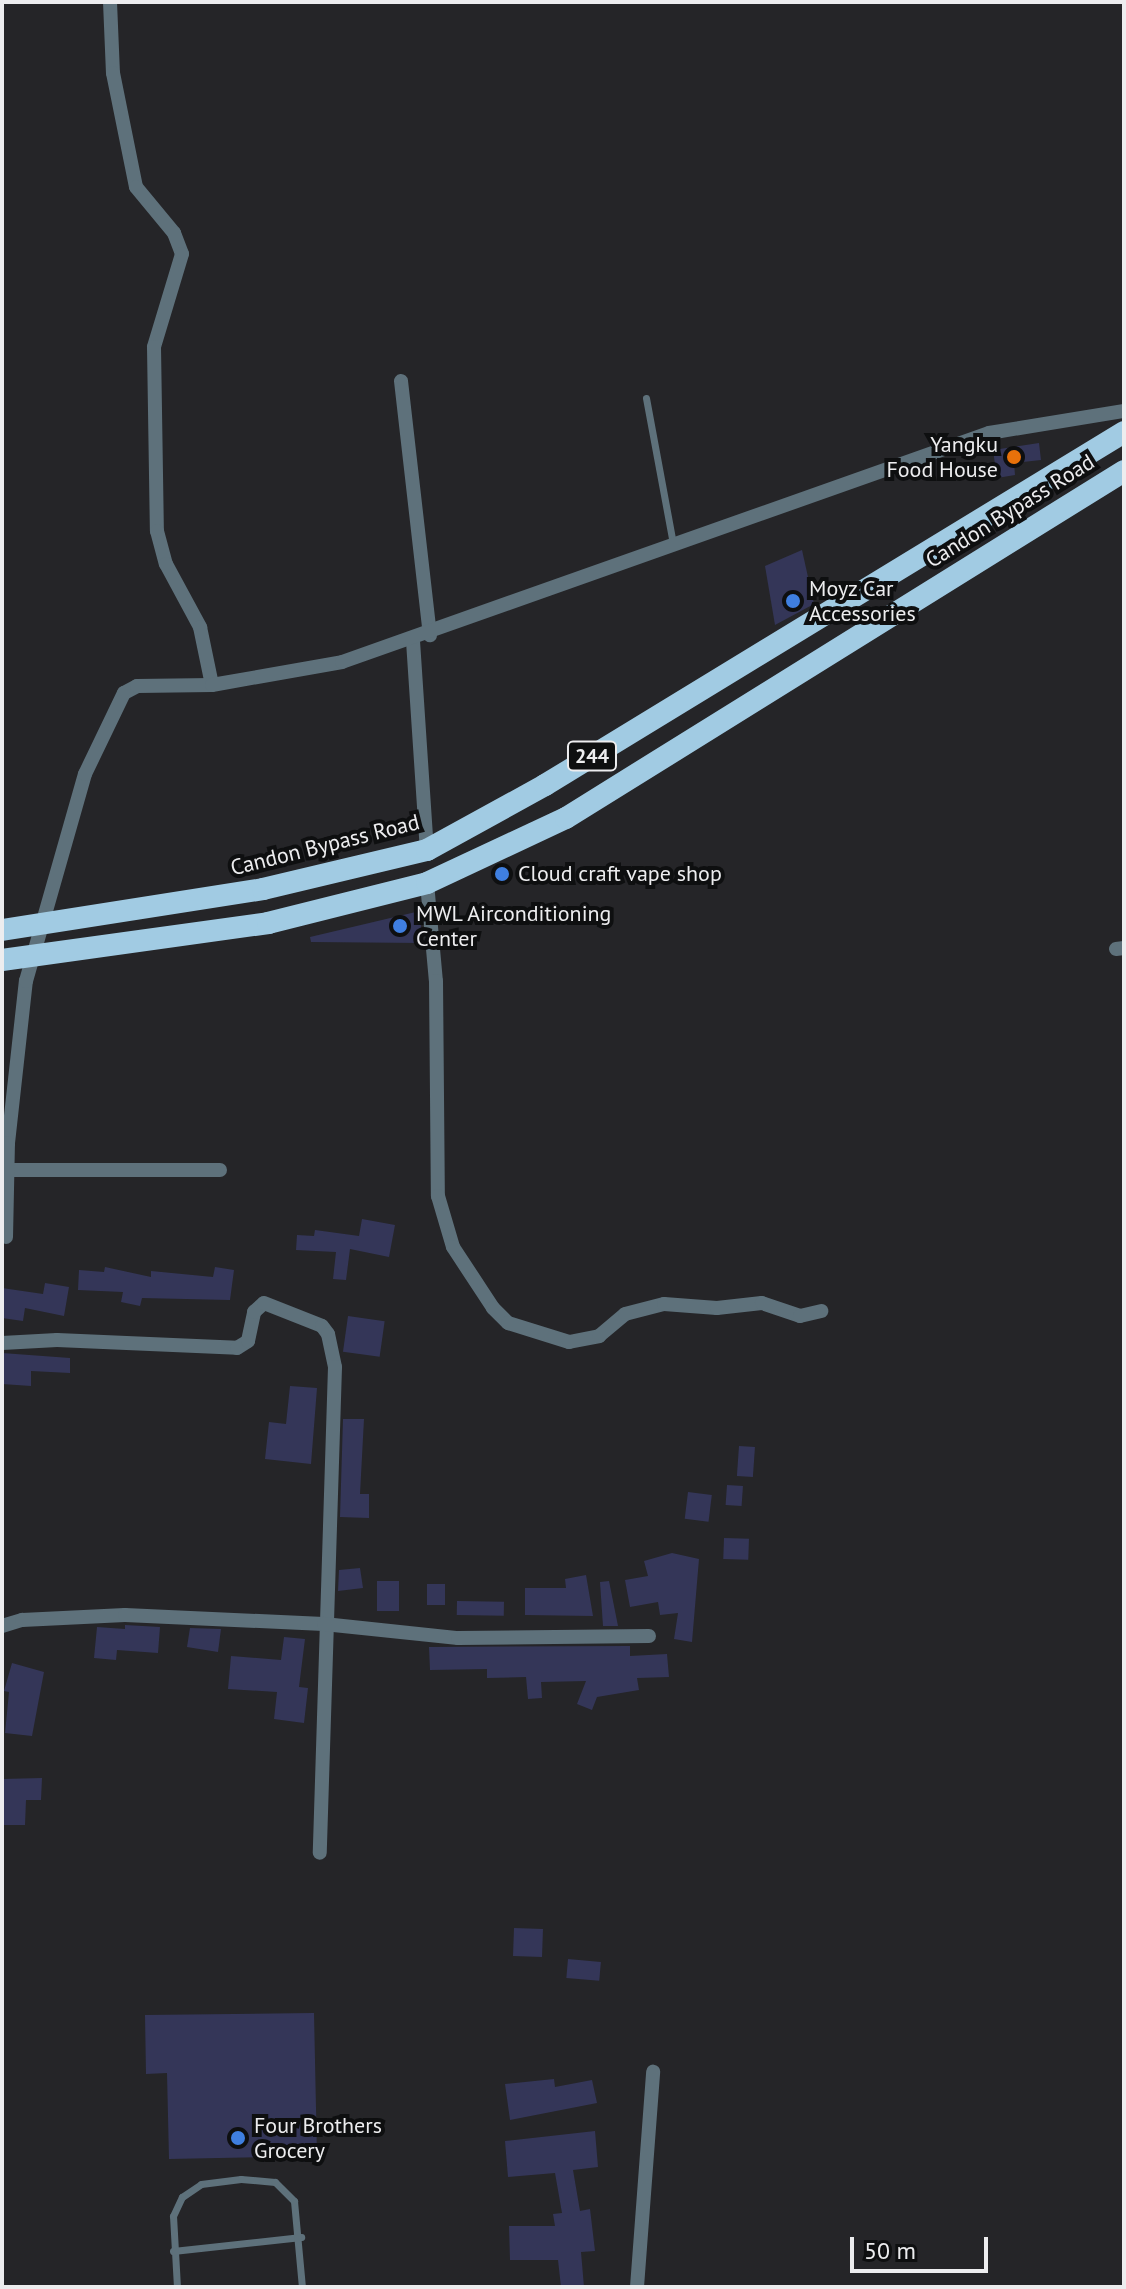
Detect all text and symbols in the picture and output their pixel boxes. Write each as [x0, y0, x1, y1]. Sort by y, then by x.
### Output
place label: Yangku Food House [886, 431, 998, 482]
marker: Yangku Food House [1005, 448, 1023, 466]
street label: Candon Bypass Road [921, 449, 1099, 573]
place label: Moyz Car Accessories [809, 575, 916, 626]
marker: Moyz Car Accessories [784, 592, 802, 610]
road number: 244 [566, 740, 618, 772]
street label: Candon Bypass Road [228, 809, 422, 881]
place label: Cloud craft vape shop [518, 861, 722, 887]
marker: Cloud craft vape shop [493, 865, 511, 883]
place label: MWL Airconditioning Center [416, 900, 613, 952]
marker: MWL Airconditioning Center [391, 917, 409, 935]
place label: Four Brothers Grocery [254, 2112, 382, 2164]
marker: Four Brothers Grocery [229, 2129, 247, 2147]
scale bar [854, 2221, 992, 2271]
text: 50 m [864, 2235, 916, 2266]

